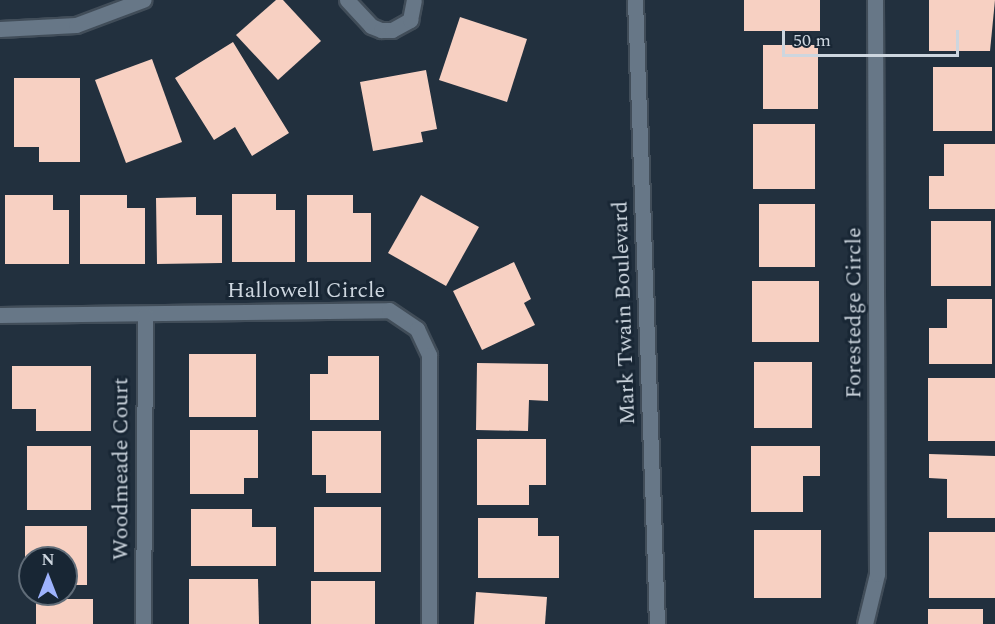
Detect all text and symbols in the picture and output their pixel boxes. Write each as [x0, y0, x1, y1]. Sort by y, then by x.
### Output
scale bar [785, 18, 962, 56]
text: 50 m [793, 27, 831, 54]
street label: Mark Twain Boulevard [607, 201, 641, 425]
street label: Forestedge Circle [841, 227, 867, 399]
street label: Hallowell Circle [227, 278, 385, 304]
street label: Woodmeade Court [108, 377, 134, 561]
north arrow [18, 546, 78, 606]
text: N [41, 548, 55, 572]

